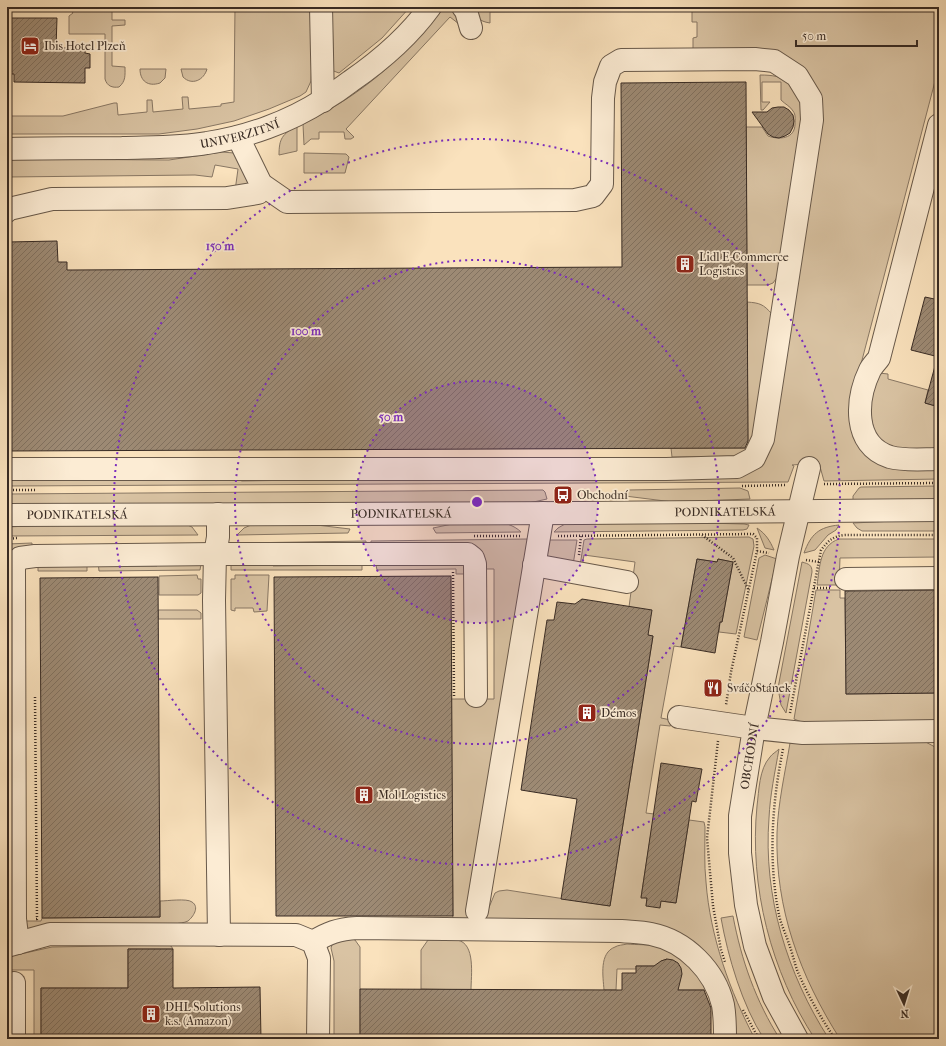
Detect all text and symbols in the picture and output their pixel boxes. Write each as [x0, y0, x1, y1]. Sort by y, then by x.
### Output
scale bar [796, 22, 917, 48]
text: 50 m [802, 29, 826, 43]
hotel icon: Ibis Hotel Plzeň [19, 35, 41, 57]
place label: Ibis Hotel Plzeň [44, 39, 126, 53]
street label: UNIVERZITNÍ [199, 115, 282, 151]
text: 150 m [206, 239, 235, 253]
place label: Lidl E-Commerce Logistics [699, 250, 789, 278]
building icon: Lidl E-Commerce Logistics [674, 253, 696, 275]
text: 100 m [291, 324, 322, 338]
text: 50 m [379, 410, 404, 424]
bus stop icon: Obchodní [552, 484, 574, 506]
place label: Obchodní [577, 488, 628, 502]
centre of rings [470, 495, 484, 509]
street label: PODNIKATELSKÁ [674, 503, 776, 519]
street label: PODNIKATELSKÁ [350, 505, 452, 521]
street label: PODNIKATELSKÁ [26, 507, 128, 522]
restaurant icon: SváčoStánek [702, 677, 724, 699]
place label: SváčoStánek [727, 681, 792, 695]
building icon: Démos [576, 702, 598, 724]
place label: Démos [601, 706, 637, 720]
street label: OBCHODNÍ [737, 722, 762, 790]
building icon: Mol Logistics [353, 784, 375, 806]
place label: Mol Logistics [378, 788, 447, 802]
north arrow [884, 984, 924, 1024]
place label: DHL Solutions k.s. (Amazon) [165, 1000, 241, 1028]
building icon: DHL Solutions k.s. (Amazon) [140, 1003, 162, 1025]
text: N [899, 1007, 909, 1020]

